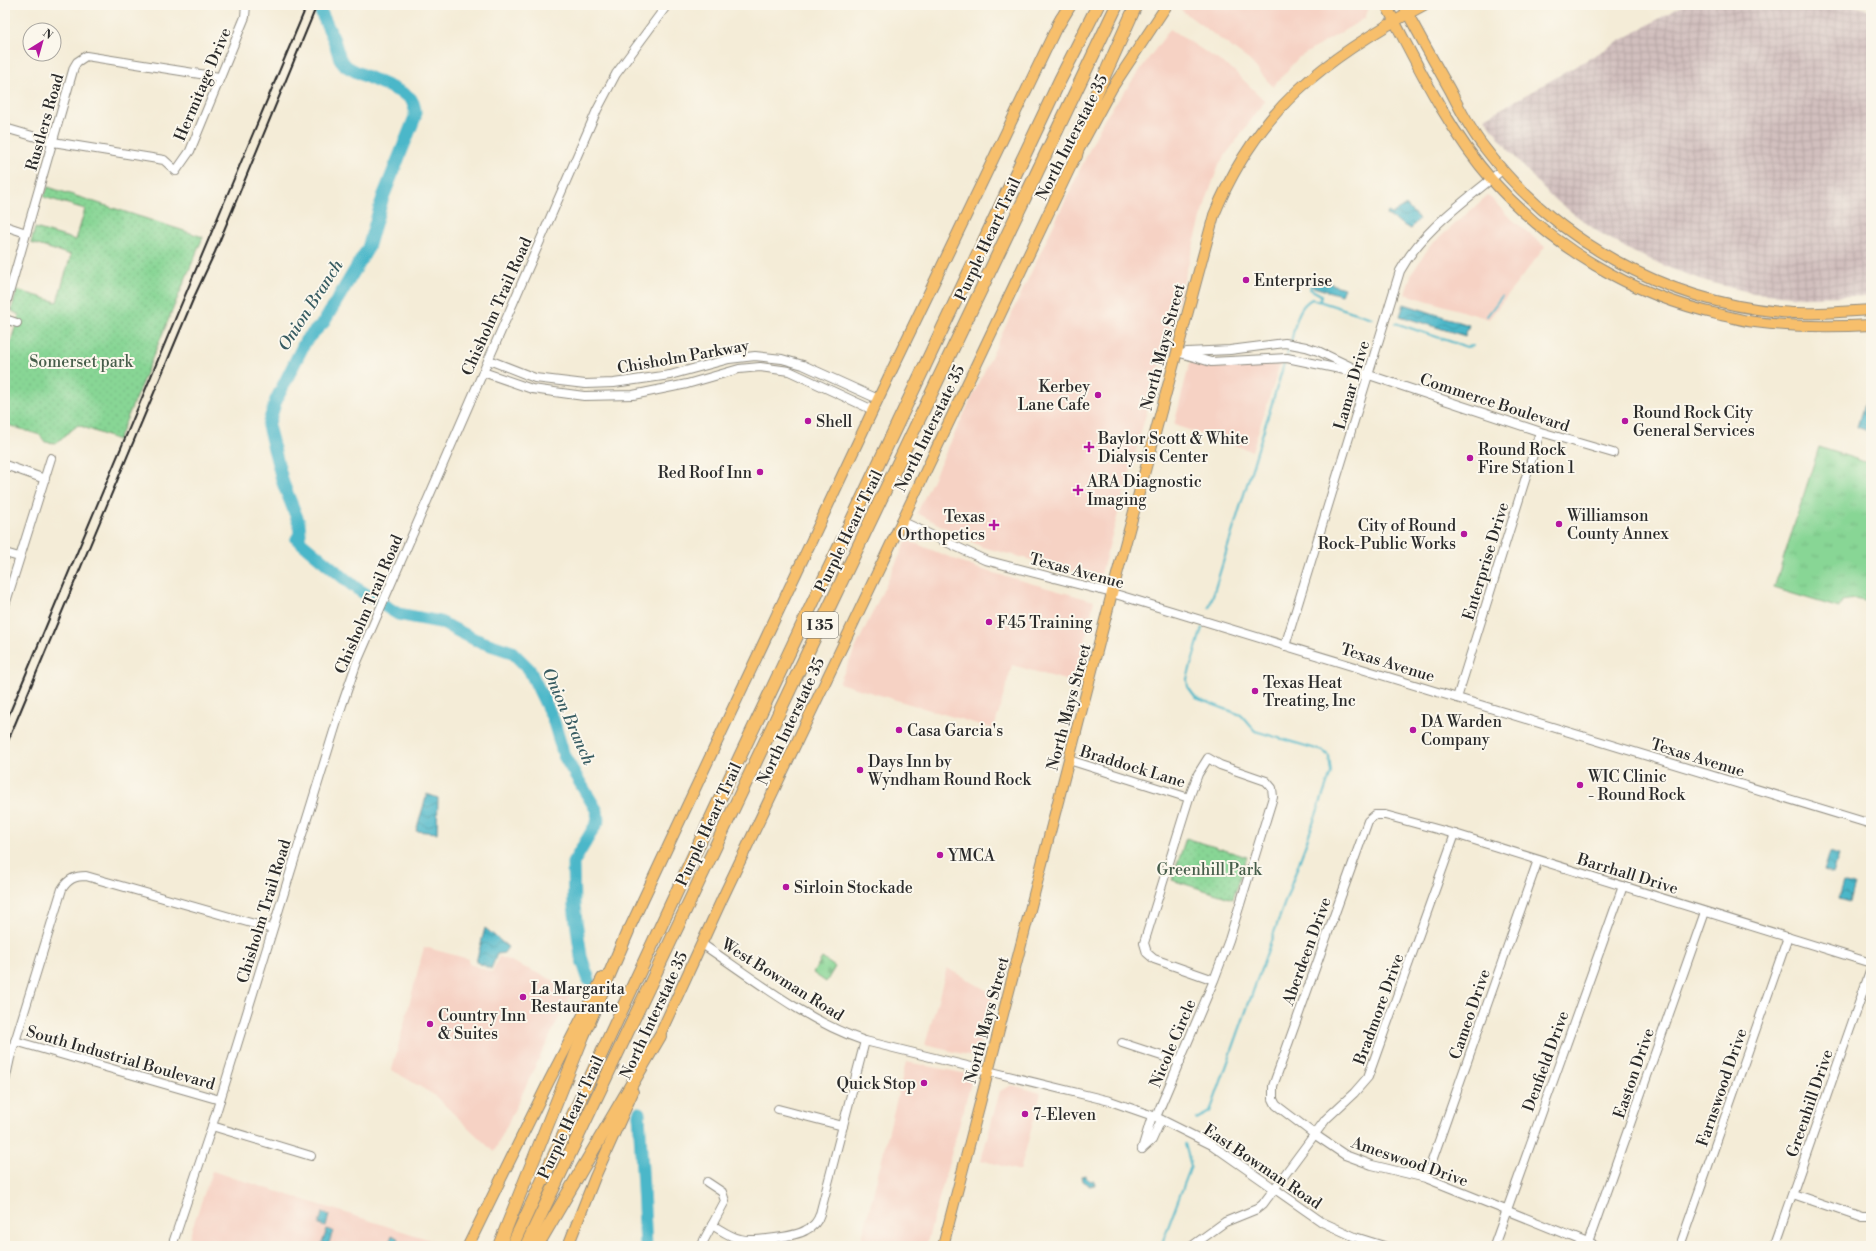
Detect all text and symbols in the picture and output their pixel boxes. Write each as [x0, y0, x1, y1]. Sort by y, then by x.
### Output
north arrow [22, 22, 62, 62]
street label: Hermitage Drive [170, 25, 236, 144]
text: N [40, 27, 55, 43]
street label: Rustlers Road [22, 71, 68, 173]
street label: North Interstate 35 [1032, 71, 1112, 204]
street label: Purple Heart Trail [951, 174, 1025, 304]
street label: Chisholm Trail Road [457, 234, 536, 379]
water label: Onion Branch [273, 255, 349, 355]
place label: Enterprise [1254, 271, 1332, 291]
marker: Enterprise [1241, 275, 1251, 285]
street label: North Mays Street [1136, 281, 1190, 413]
street label: Chisholm Parkway [616, 336, 751, 378]
street label: Lamar Drive [1330, 338, 1374, 432]
park label: Somerset park [29, 352, 134, 372]
street label: North Interstate 35 [891, 362, 969, 495]
street label: Commerce Boulevard [1417, 369, 1572, 437]
place label: Kerbey Lane Cafe [1018, 377, 1090, 415]
marker: Kerbey Lane Cafe [1093, 390, 1103, 400]
place label: Round Rock City General Services [1633, 403, 1755, 441]
place label: Shell [816, 412, 853, 432]
marker: Shell [803, 416, 813, 426]
marker: Round Rock City General Services [1620, 416, 1630, 426]
place label: Baylor Scott & White Dialysis Center [1097, 429, 1249, 467]
place label: Round Rock Fire Station 1 [1478, 440, 1575, 478]
marker: Baylor Scott & White Dialysis Center [1083, 441, 1095, 453]
marker: Round Rock Fire Station 1 [1465, 453, 1475, 463]
place label: Red Roof Inn [658, 463, 752, 483]
marker: Red Roof Inn [755, 467, 765, 477]
street label: Purple Heart Trail [811, 467, 887, 596]
place label: ARA Diagnostic Imaging [1086, 472, 1202, 510]
marker: ARA Diagnostic Imaging [1072, 484, 1084, 496]
street label: Enterprise Drive [1458, 500, 1513, 623]
place label: Williamson County Annex [1566, 506, 1669, 544]
place label: Texas Orthopetics [897, 507, 985, 545]
place label: City of Round Rock-Public Works [1318, 516, 1456, 554]
marker: Texas Orthopetics [988, 519, 1000, 531]
marker: Williamson County Annex [1554, 519, 1564, 529]
marker: City of Round Rock-Public Works [1459, 529, 1469, 539]
street label: Chisholm Trail Road [331, 532, 407, 677]
street label: Texas Avenue [1027, 549, 1126, 593]
road number: I 35 [802, 612, 838, 638]
place label: F45 Training [997, 613, 1093, 633]
marker: F45 Training [984, 617, 994, 627]
street label: Texas Avenue [1338, 639, 1437, 687]
street label: North Mays Street [1042, 641, 1096, 773]
street label: North Interstate 35 [753, 654, 829, 788]
water label: Onion Branch [537, 664, 600, 769]
place label: Texas Heat Treating, Inc [1263, 673, 1356, 711]
marker: Texas Heat Treating, Inc [1250, 686, 1260, 696]
place label: DA Warden Company [1421, 712, 1502, 750]
place label: Casa Garcia's [907, 721, 1003, 741]
marker: Casa Garcia's [894, 725, 904, 735]
marker: DA Warden Company [1408, 725, 1418, 735]
street label: Texas Avenue [1648, 734, 1747, 782]
street label: Braddock Lane [1077, 741, 1188, 793]
place label: Days Inn by Wyndham Round Rock [867, 752, 1032, 790]
street label: Purple Heart Trail [672, 759, 746, 889]
marker: Days Inn by Wyndham Round Rock [855, 765, 865, 775]
place label: WIC Clinic - Round Rock [1587, 767, 1687, 805]
marker: WIC Clinic - Round Rock [1575, 780, 1585, 790]
street label: Chisholm Trail Road [233, 837, 295, 986]
place label: YMCA [947, 846, 996, 866]
street label: Barrhall Drive [1574, 849, 1681, 899]
marker: YMCA [935, 850, 945, 860]
park label: Greenhill Park [1156, 860, 1263, 880]
place label: Sirloin Stockade [794, 878, 913, 898]
marker: Sirloin Stockade [781, 882, 791, 892]
street label: Aberdeen Drive [1278, 895, 1336, 1009]
street label: West Bowman Road [717, 934, 847, 1026]
street label: North Interstate 35 [616, 948, 692, 1082]
street label: Bradmore Drive [1349, 951, 1408, 1069]
street label: North Mays Street [960, 954, 1014, 1086]
street label: Cameo Drive [1445, 967, 1495, 1062]
place label: La Margarita Restaurante [531, 979, 626, 1017]
marker: La Margarita Restaurante [518, 992, 528, 1002]
street label: Nicole Circle [1145, 996, 1201, 1091]
place label: Country Inn & Suites [438, 1006, 526, 1044]
street label: Denfield Drive [1518, 1008, 1573, 1114]
marker: Country Inn & Suites [425, 1019, 435, 1029]
street label: South Industrial Boulevard [24, 1021, 217, 1094]
street label: Easton Drive [1609, 1025, 1659, 1121]
street label: Farnswood Drive [1692, 1026, 1752, 1149]
street label: Greenhill Drive [1782, 1047, 1838, 1160]
street label: Purple Heart Trail [534, 1052, 608, 1182]
place label: Quick Stop [836, 1074, 916, 1094]
marker: Quick Stop [919, 1078, 929, 1088]
place label: 7-Eleven [1033, 1105, 1096, 1125]
marker: 7-Eleven [1020, 1109, 1030, 1119]
street label: East Bowman Road [1200, 1120, 1325, 1214]
street label: Ameswood Drive [1348, 1132, 1471, 1191]

